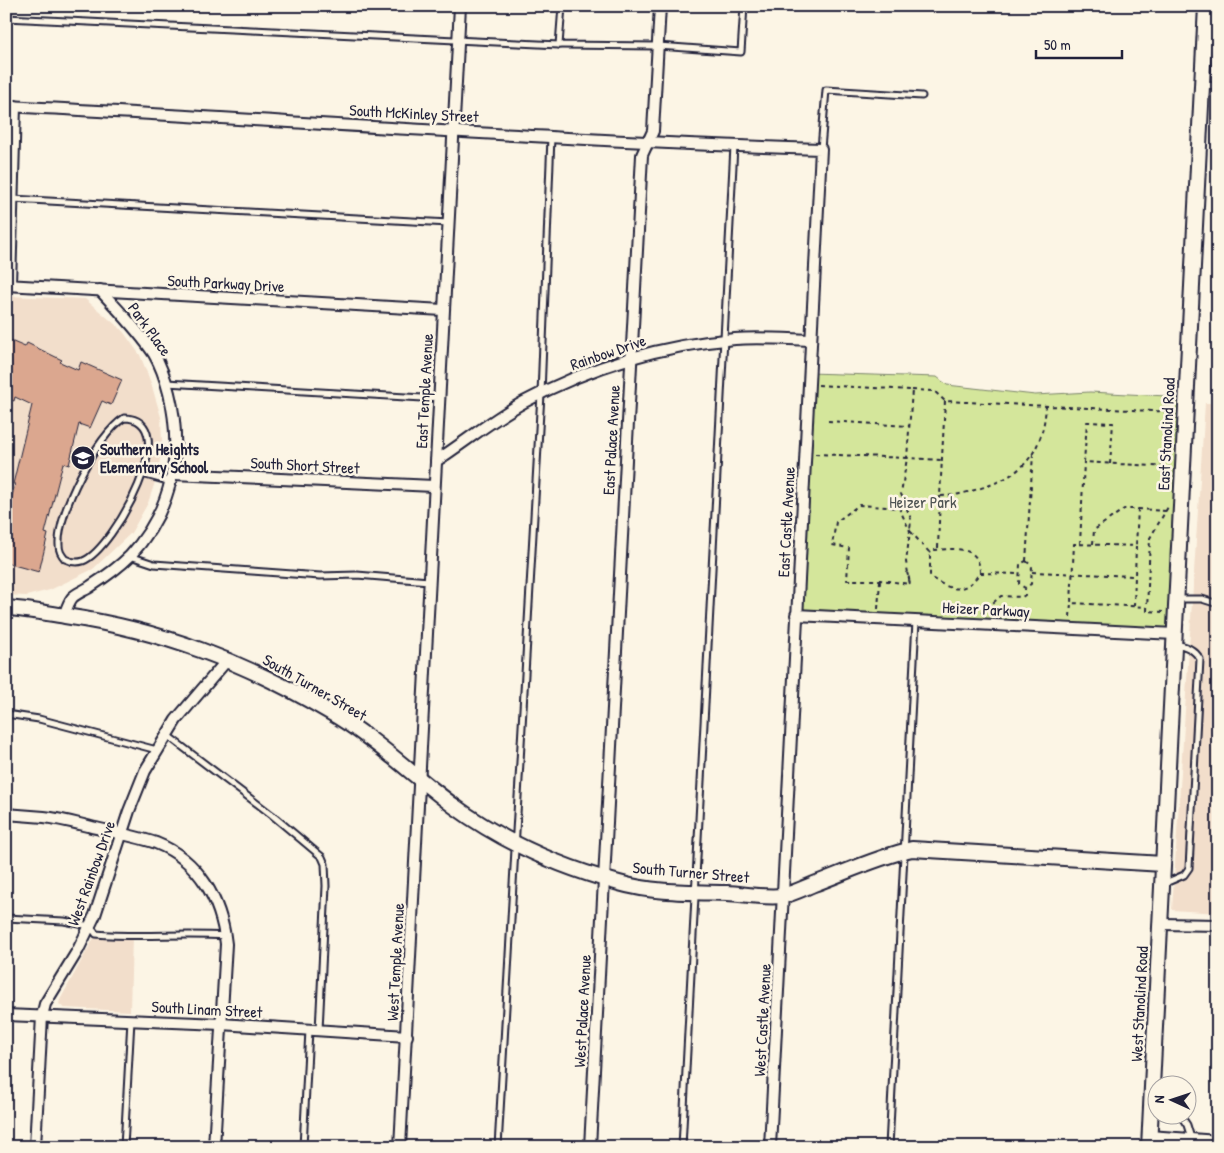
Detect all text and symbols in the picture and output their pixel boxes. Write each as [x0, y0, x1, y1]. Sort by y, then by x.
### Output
scale bar [1036, 28, 1123, 60]
text: 50 m [1044, 34, 1071, 55]
street label: South McKinley Street [349, 99, 480, 127]
street label: South Parkway Drive [167, 269, 286, 297]
street label: Park Place [123, 298, 177, 361]
street label: Rainbow Drive [567, 329, 649, 375]
street label: East Temple Avenue [410, 332, 438, 449]
street label: East Stanolind Road [1152, 377, 1180, 491]
street label: East Palace Avenue [597, 384, 625, 496]
place label: Southern Heights Elementary School [100, 438, 209, 479]
school or university icon: Southern Heights Elementary School [70, 445, 96, 471]
street label: South Short Street [250, 451, 361, 479]
street label: East Castle Avenue [772, 466, 800, 578]
park label: Heizer Park [889, 491, 957, 513]
street label: Heizer Parkway [942, 596, 1031, 622]
street label: South Turner Street [259, 648, 372, 726]
street label: West Rainbow Drive [62, 817, 120, 929]
street label: South Turner Street [632, 856, 751, 888]
street label: West Temple Avenue [381, 902, 409, 1022]
street label: West Stanolind Road [1125, 946, 1153, 1062]
street label: West Palace Avenue [568, 953, 596, 1068]
street label: West Castle Avenue [748, 962, 776, 1077]
street label: South Linam Street [151, 995, 263, 1023]
north arrow [1146, 1076, 1196, 1126]
text: N [1149, 1095, 1168, 1104]

